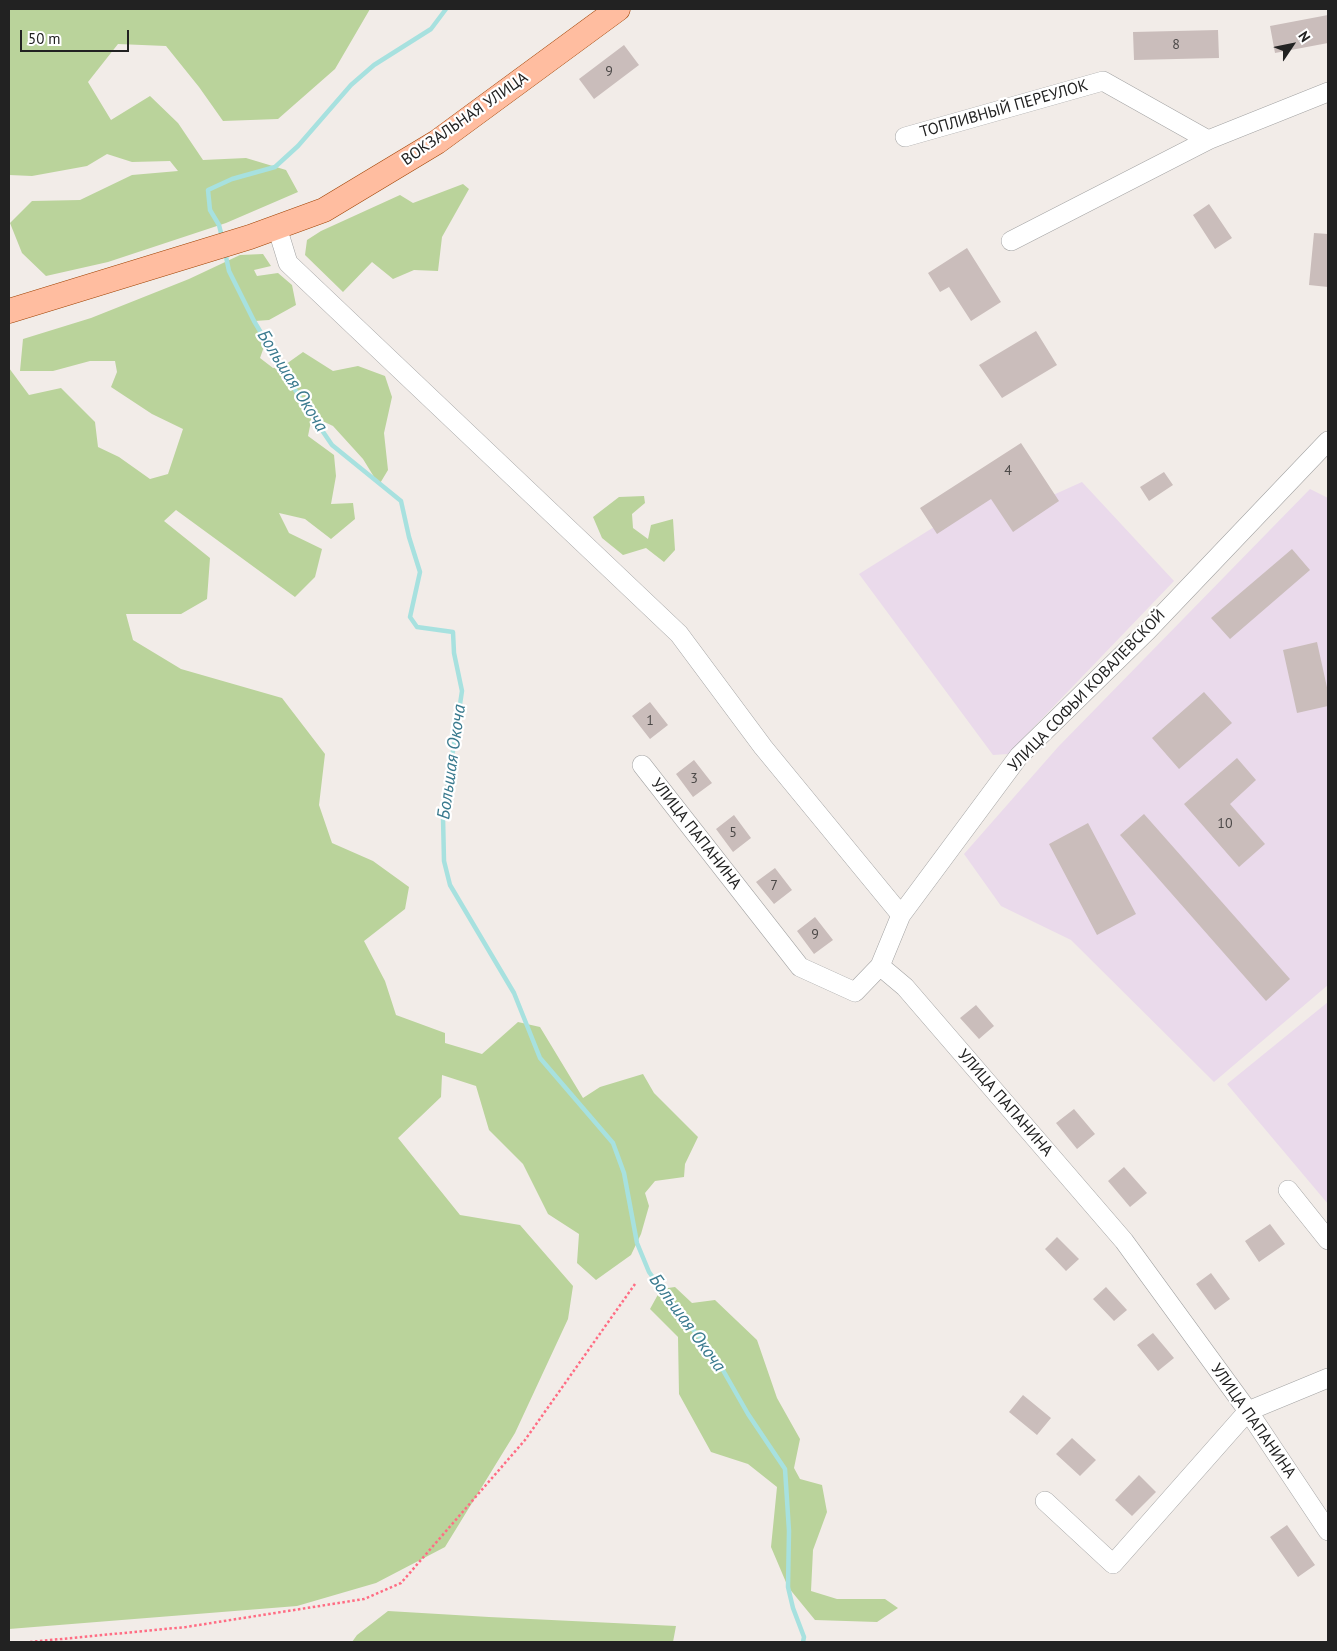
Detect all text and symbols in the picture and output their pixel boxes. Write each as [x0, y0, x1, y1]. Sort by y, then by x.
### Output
scale bar [22, 20, 131, 52]
north arrow [1267, 20, 1317, 70]
text: N [1294, 28, 1314, 45]
text: 50 m [28, 29, 61, 48]
house number: 8 [1172, 37, 1180, 53]
house number: 9 [605, 64, 613, 80]
street label: ВОКЗАЛЬНАЯ УЛИЦА [398, 68, 532, 170]
street label: ТОПЛИВНЫЙ ПЕРЕУЛОК [918, 76, 1090, 142]
water label: Большая Окоча [252, 326, 332, 436]
house number: 4 [1004, 463, 1012, 479]
street label: УЛИЦА СОФЬИ КОВАЛЕВСКОЙ [1005, 606, 1169, 776]
water label: Большая Окоча [433, 703, 471, 821]
house number: 1 [646, 713, 654, 729]
house number: 3 [690, 771, 698, 787]
street label: УЛИЦА ПАПАНИНА [647, 775, 745, 893]
house number: 10 [1217, 816, 1233, 832]
house number: 5 [729, 825, 737, 841]
house number: 7 [770, 878, 778, 894]
house number: 9 [811, 927, 819, 943]
street label: УЛИЦА ПАПАНИНА [953, 1046, 1057, 1160]
water label: Большая Окоча [644, 1270, 730, 1376]
street label: УЛИЦА ПАПАНИНА [1206, 1360, 1300, 1482]

